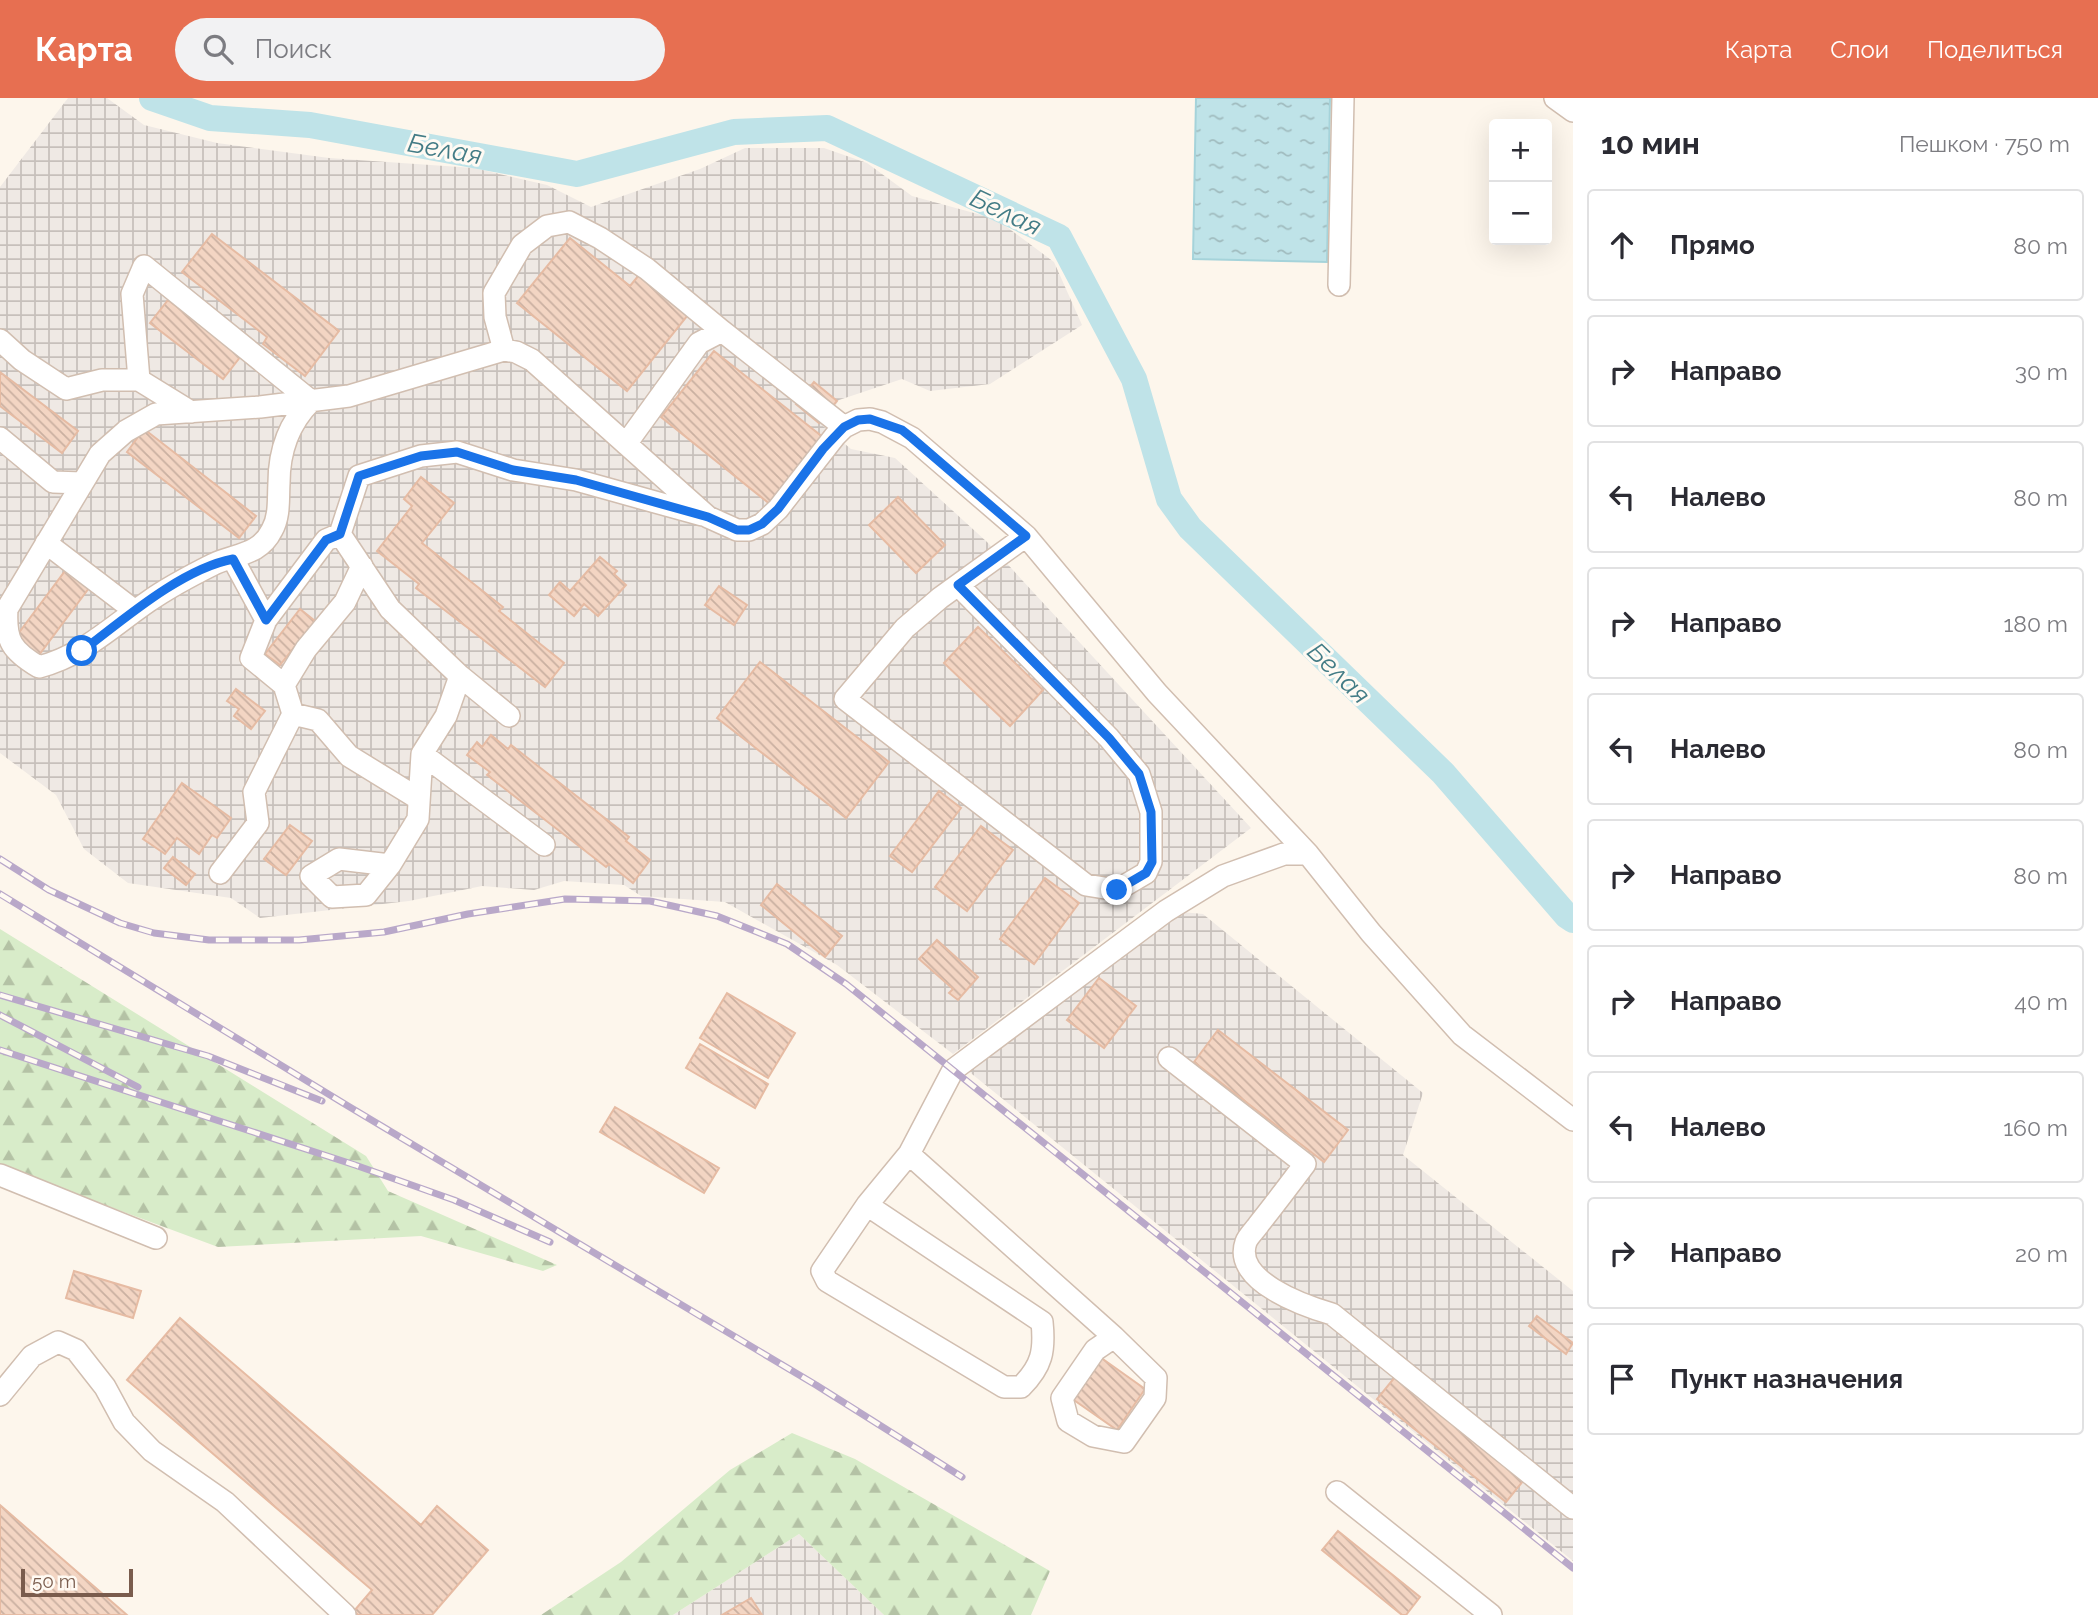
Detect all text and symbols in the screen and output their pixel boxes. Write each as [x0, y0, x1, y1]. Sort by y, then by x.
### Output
search box [175, 18, 665, 81]
text: Карта [35, 30, 133, 69]
icon: search [199, 30, 237, 68]
text: Поиск [255, 34, 332, 64]
text: Карта [1725, 35, 1792, 64]
text: Слои [1830, 35, 1889, 64]
text: Поделиться [1927, 35, 2063, 64]
map controls [1489, 119, 1552, 245]
button: + [1489, 119, 1552, 182]
text: 10 мин [1601, 126, 1700, 161]
water label: Белая [405, 128, 485, 170]
text: Пешком · 750 m [1899, 130, 2070, 157]
button: − [1489, 182, 1552, 245]
water label: Белая [966, 183, 1046, 241]
icon: ahead [1603, 226, 1641, 264]
text: Прямо [1670, 230, 1755, 260]
text: 80 m [2013, 232, 2068, 259]
icon: right [1603, 352, 1641, 390]
text: Направо [1670, 356, 1781, 386]
text: 30 m [2015, 358, 2068, 385]
icon: left [1603, 478, 1641, 516]
text: Налево [1670, 482, 1766, 512]
text: 80 m [2013, 484, 2068, 511]
icon: right [1603, 604, 1641, 642]
text: Направо [1670, 608, 1781, 638]
text: 180 m [2003, 610, 2068, 637]
route start [66, 635, 97, 666]
water label: Белая [1302, 636, 1376, 710]
icon: left [1603, 730, 1641, 768]
text: Налево [1670, 734, 1766, 764]
text: 80 m [2013, 736, 2068, 763]
icon: right [1603, 856, 1641, 894]
text: Направо [1670, 860, 1781, 890]
text: 80 m [2013, 862, 2068, 889]
route end [1101, 874, 1132, 905]
icon: right [1603, 982, 1641, 1020]
text: Направо [1670, 986, 1781, 1016]
text: 40 m [2014, 988, 2068, 1015]
icon: left [1603, 1108, 1641, 1146]
text: Налево [1670, 1112, 1766, 1142]
text: 160 m [2003, 1114, 2068, 1141]
icon: right [1603, 1234, 1641, 1272]
text: Направо [1670, 1238, 1781, 1268]
text: 20 m [2015, 1240, 2068, 1267]
icon: arrive [1603, 1360, 1641, 1398]
text: Пункт назначения [1670, 1364, 1903, 1394]
scale bar [21, 1566, 133, 1598]
text: 50 m [32, 1570, 76, 1592]

